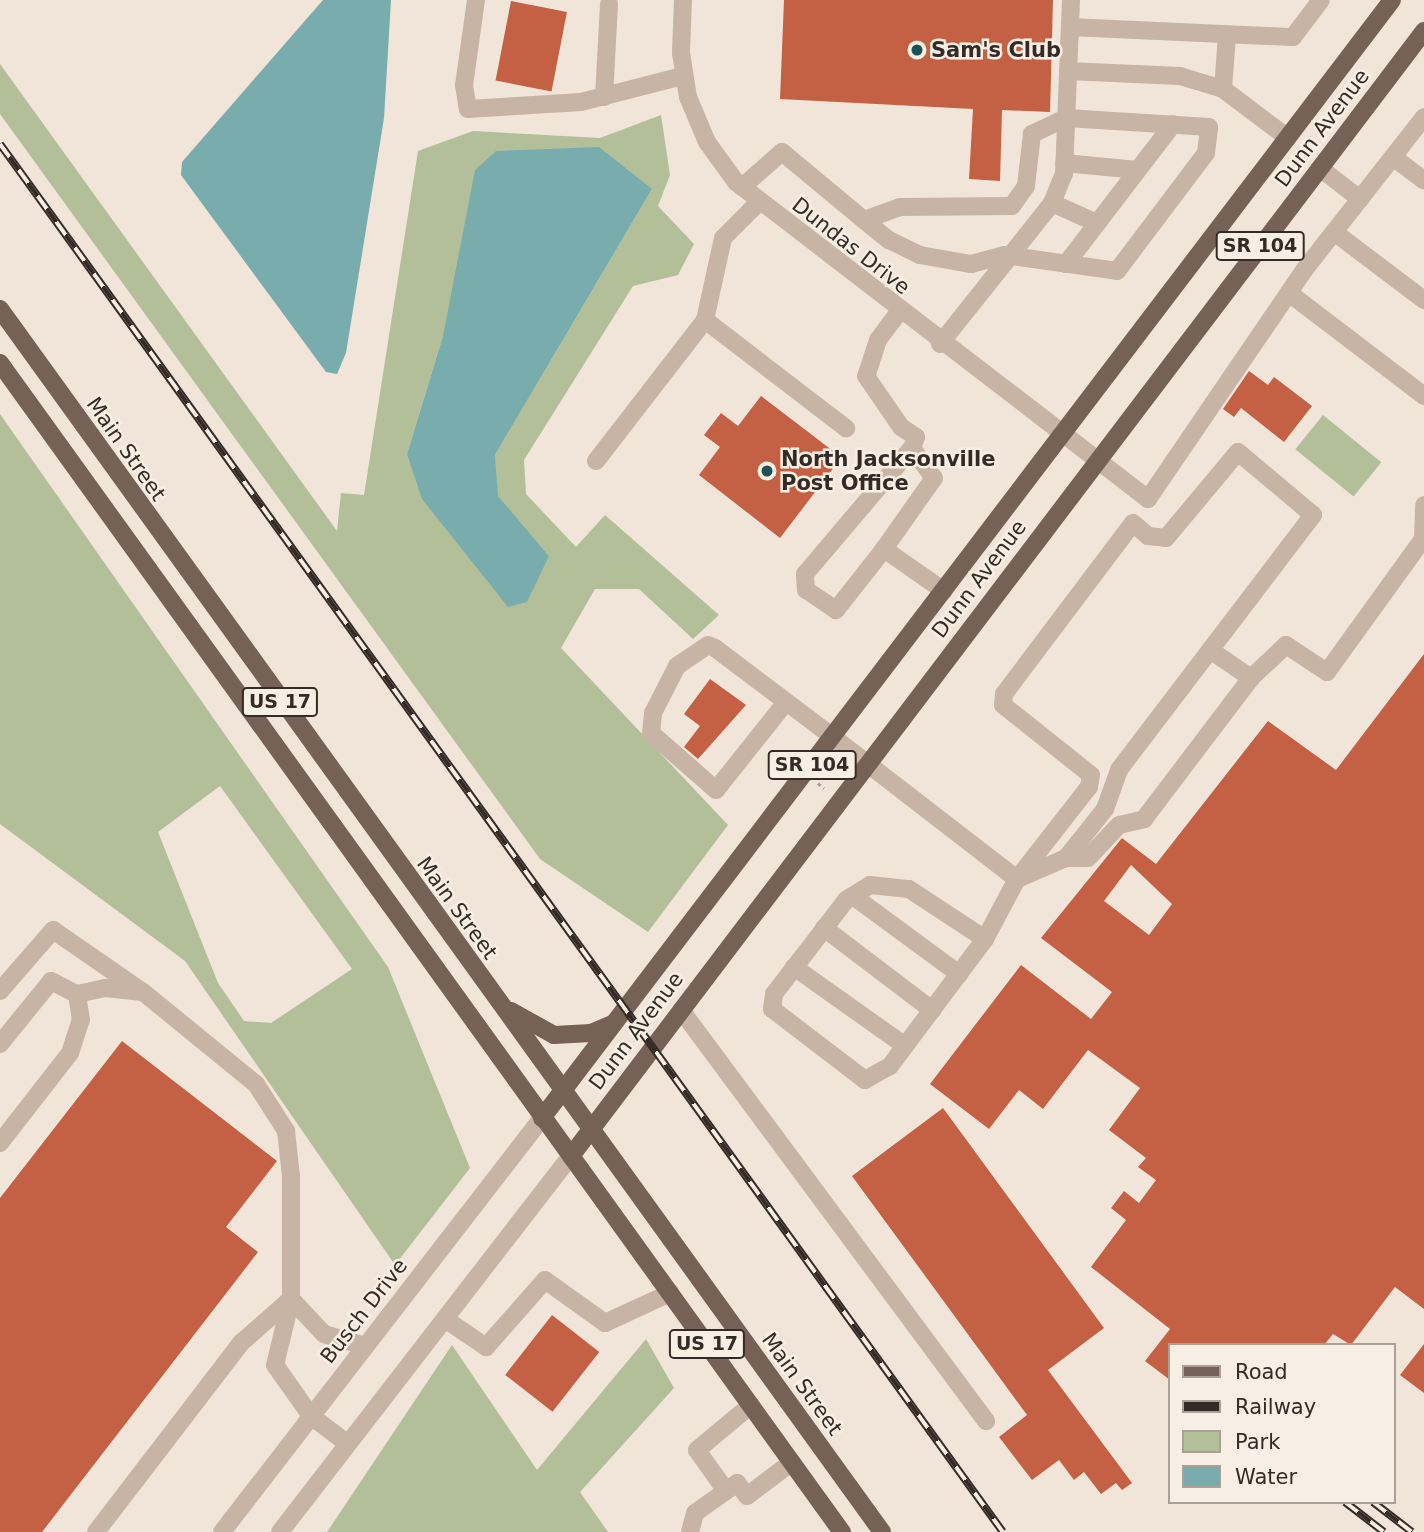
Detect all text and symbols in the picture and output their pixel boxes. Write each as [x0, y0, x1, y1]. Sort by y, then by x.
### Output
place label: Sam's Club [931, 37, 1061, 63]
marker: Sam's Club [909, 42, 925, 58]
street label: Dunn Avenue [1270, 64, 1374, 192]
street label: Dundas Drive [787, 192, 915, 300]
road number: SR 104 [1214, 230, 1306, 262]
street label: Main Street [81, 392, 171, 506]
place label: North Jacksonville Post Office [781, 446, 995, 496]
marker: North Jacksonville Post Office [759, 463, 775, 479]
street label: Dunn Avenue [927, 515, 1031, 643]
road number: US 17 [242, 687, 318, 718]
road number: SR 104 [766, 750, 858, 780]
street label: Main Street [411, 852, 503, 964]
street label: Dunn Avenue [584, 967, 688, 1095]
street label: Busch Drive [315, 1254, 413, 1368]
road number: US 17 [668, 1328, 746, 1360]
street label: Main Street [756, 1328, 848, 1440]
legend [1168, 1343, 1396, 1504]
text: Road [1235, 1360, 1288, 1384]
text: Railway [1235, 1395, 1316, 1419]
text: Park [1235, 1430, 1280, 1454]
text: Water [1235, 1465, 1297, 1489]

